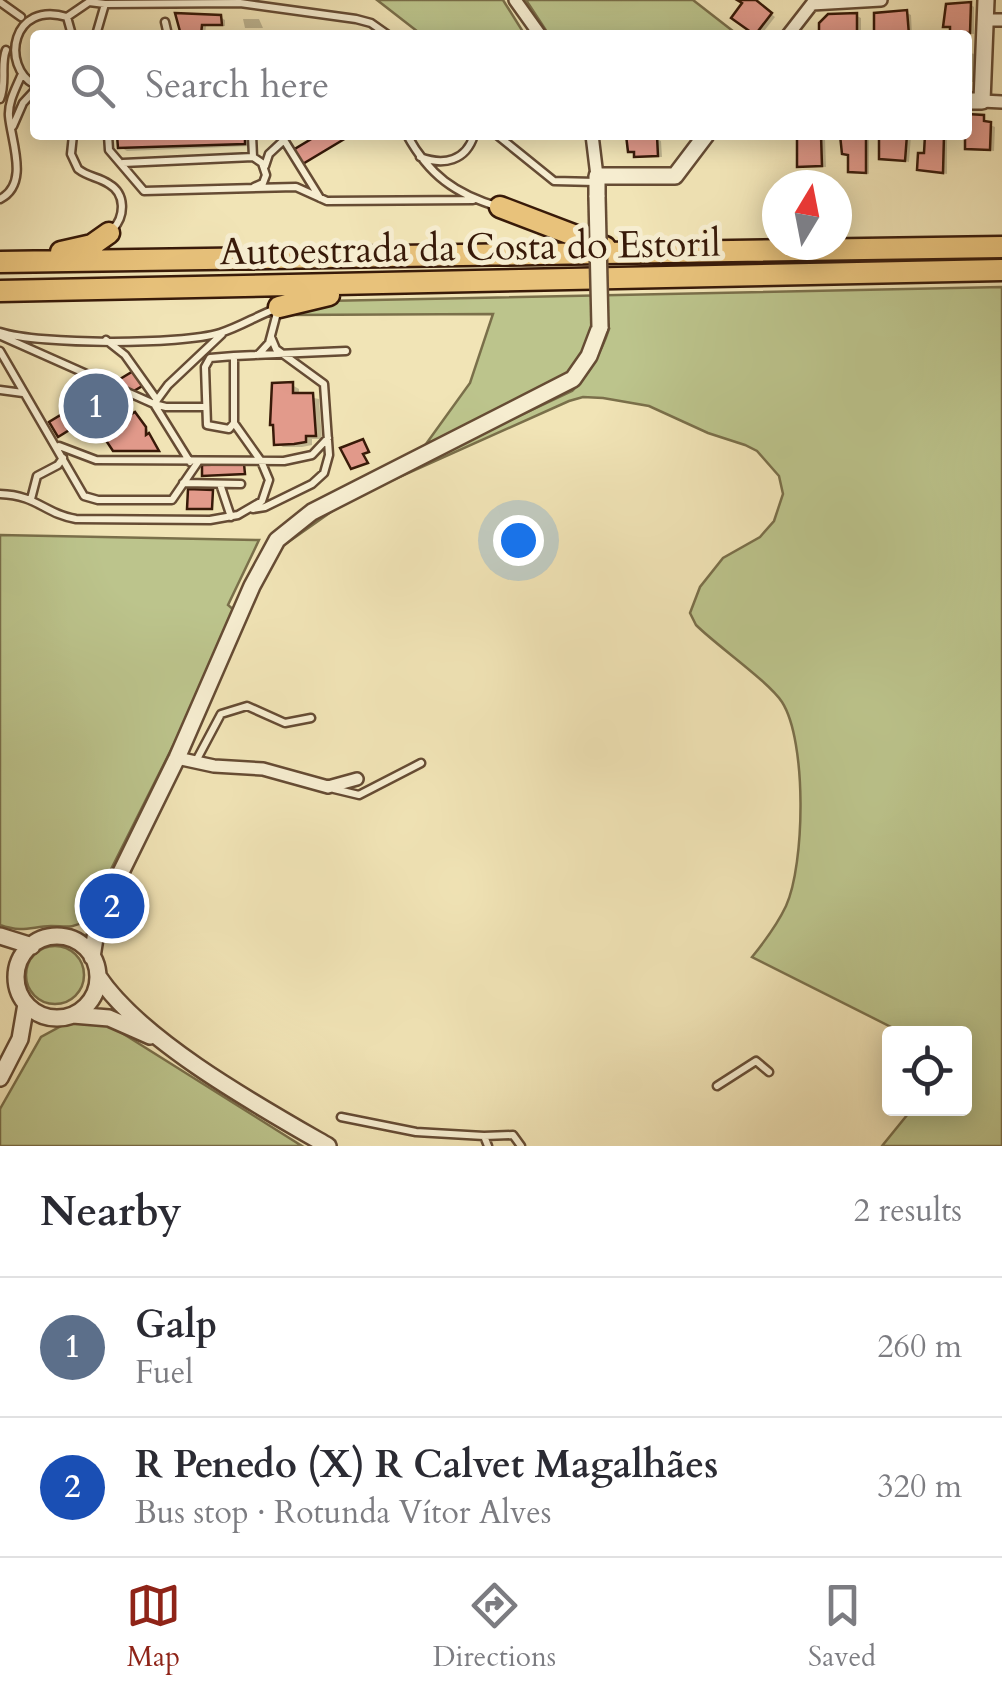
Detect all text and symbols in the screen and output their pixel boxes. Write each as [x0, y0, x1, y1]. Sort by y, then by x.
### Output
search box [30, 30, 972, 140]
icon: search [65, 58, 120, 113]
text: Search here [145, 59, 329, 111]
north arrow [762, 170, 852, 260]
street label: Autoestrada da Costa do Estoril [219, 218, 721, 278]
pin: 1 [64, 368, 128, 444]
your location [493, 515, 544, 566]
pin: 2 [80, 868, 144, 944]
map controls [882, 1026, 972, 1116]
button: locate [882, 1026, 972, 1116]
text: Nearby [40, 1183, 182, 1240]
text: 2 results [854, 1189, 962, 1233]
text: Galp [135, 1299, 218, 1351]
text: 1 [64, 1325, 81, 1369]
text: 260 m [877, 1325, 962, 1369]
text: Fuel [135, 1351, 193, 1395]
text: R Penedo (X) R Calvet Magalhães [135, 1439, 718, 1491]
text: 2 [64, 1465, 81, 1509]
text: 320 m [877, 1465, 962, 1509]
text: Bus stop · Rotunda Vítor Alves [135, 1491, 551, 1535]
tab: Map [126, 1578, 181, 1676]
tab: Directions [433, 1578, 556, 1676]
tab: Saved [808, 1578, 876, 1676]

